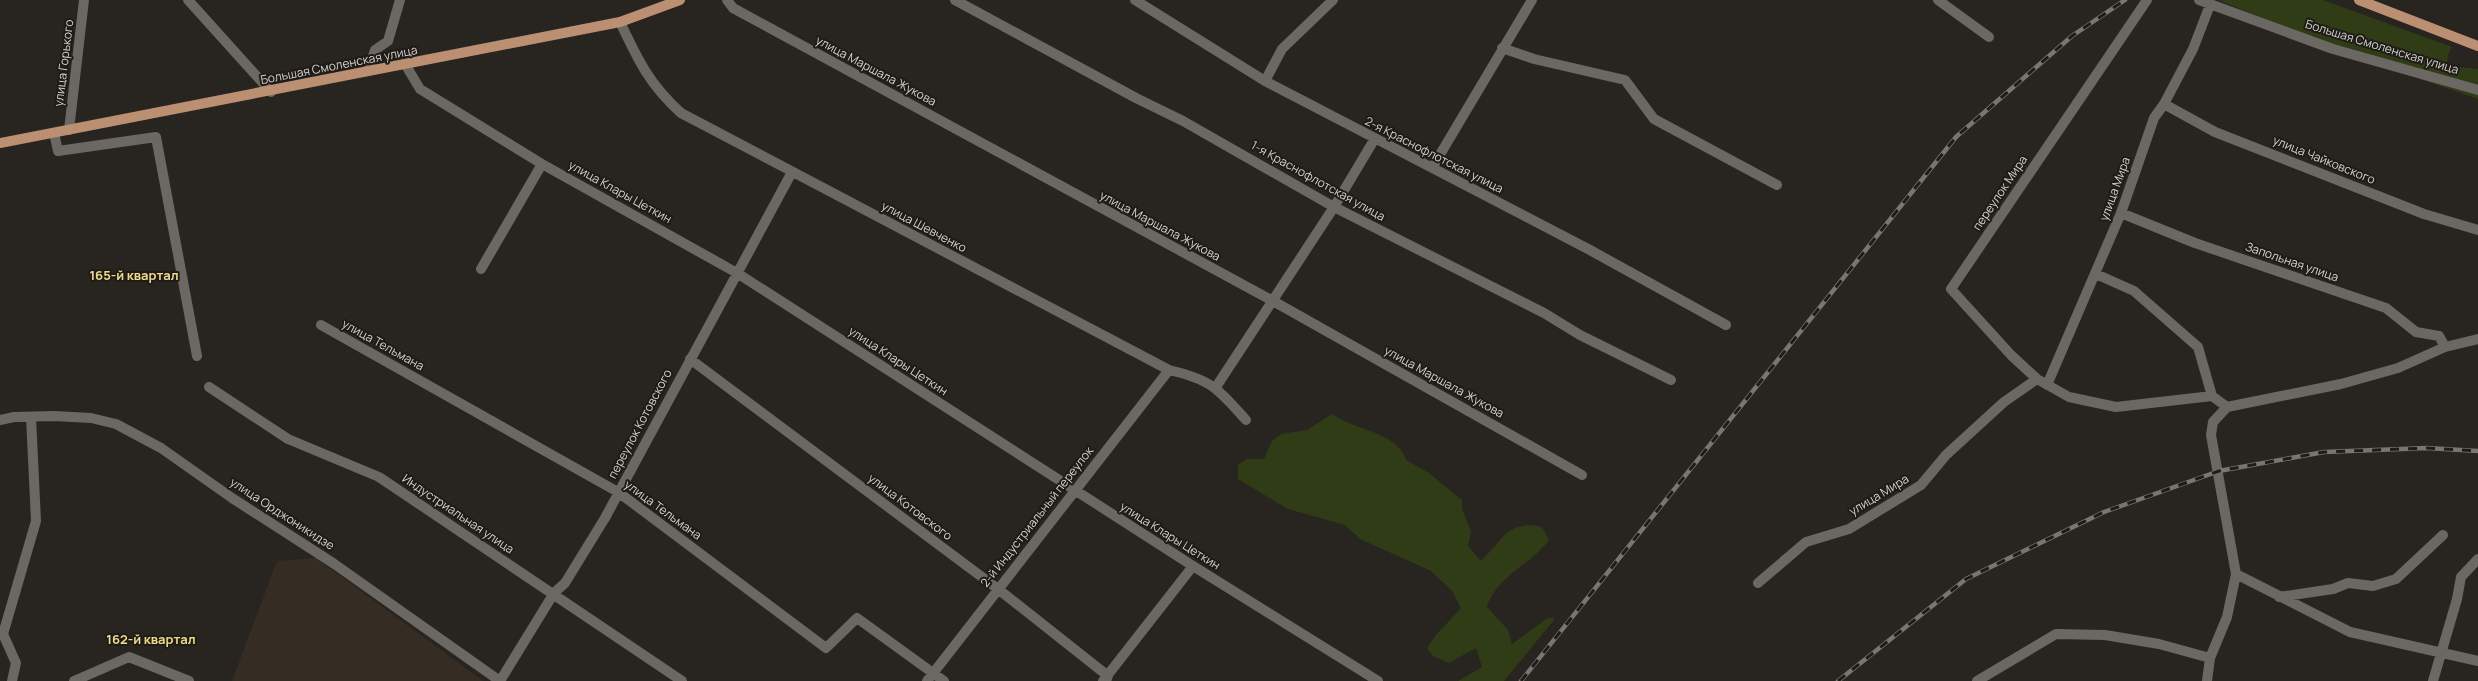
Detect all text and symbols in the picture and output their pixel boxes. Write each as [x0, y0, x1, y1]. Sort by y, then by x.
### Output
street label: Большая Смоленская улица [2303, 15, 2461, 78]
street label: улица Горького [50, 18, 77, 108]
street label: улица Маршала Жукова [813, 32, 940, 110]
street label: Большая Смоленская улица [259, 41, 419, 88]
street label: 2-я Краснофлотская улица [1362, 112, 1506, 197]
street label: улица Чайковского [2270, 131, 2378, 188]
street label: 1-я Краснофлотская улица [1248, 136, 1388, 225]
street label: переулок Мира [1968, 152, 2031, 234]
street label: улица Мира [2095, 154, 2134, 223]
street label: улица Клары Цеткин [566, 156, 675, 227]
street label: улица Маршала Жукова [1097, 187, 1224, 265]
street label: улица Шевченко [879, 197, 970, 256]
street label: Запольная улица [2243, 238, 2341, 285]
district label: 165-й квартал [89, 266, 179, 284]
street label: улица Тельмана [339, 315, 427, 374]
street label: улица Клары Цеткин [845, 322, 951, 399]
street label: улица Маршала Жукова [1381, 342, 1507, 422]
street label: переулок Котовского [604, 366, 676, 481]
street label: 2-й Индустриальный переулок [976, 442, 1098, 591]
street label: улица Котовского [865, 469, 956, 544]
street label: Индустриальная улица [399, 470, 518, 557]
street label: улица Мира [1846, 470, 1912, 519]
street label: улица Орджоникидзе [227, 473, 338, 554]
street label: улица Тельмана [621, 476, 705, 543]
street label: улица Клары Цеткин [1117, 498, 1224, 573]
district label: 162-й квартал [106, 630, 196, 648]

